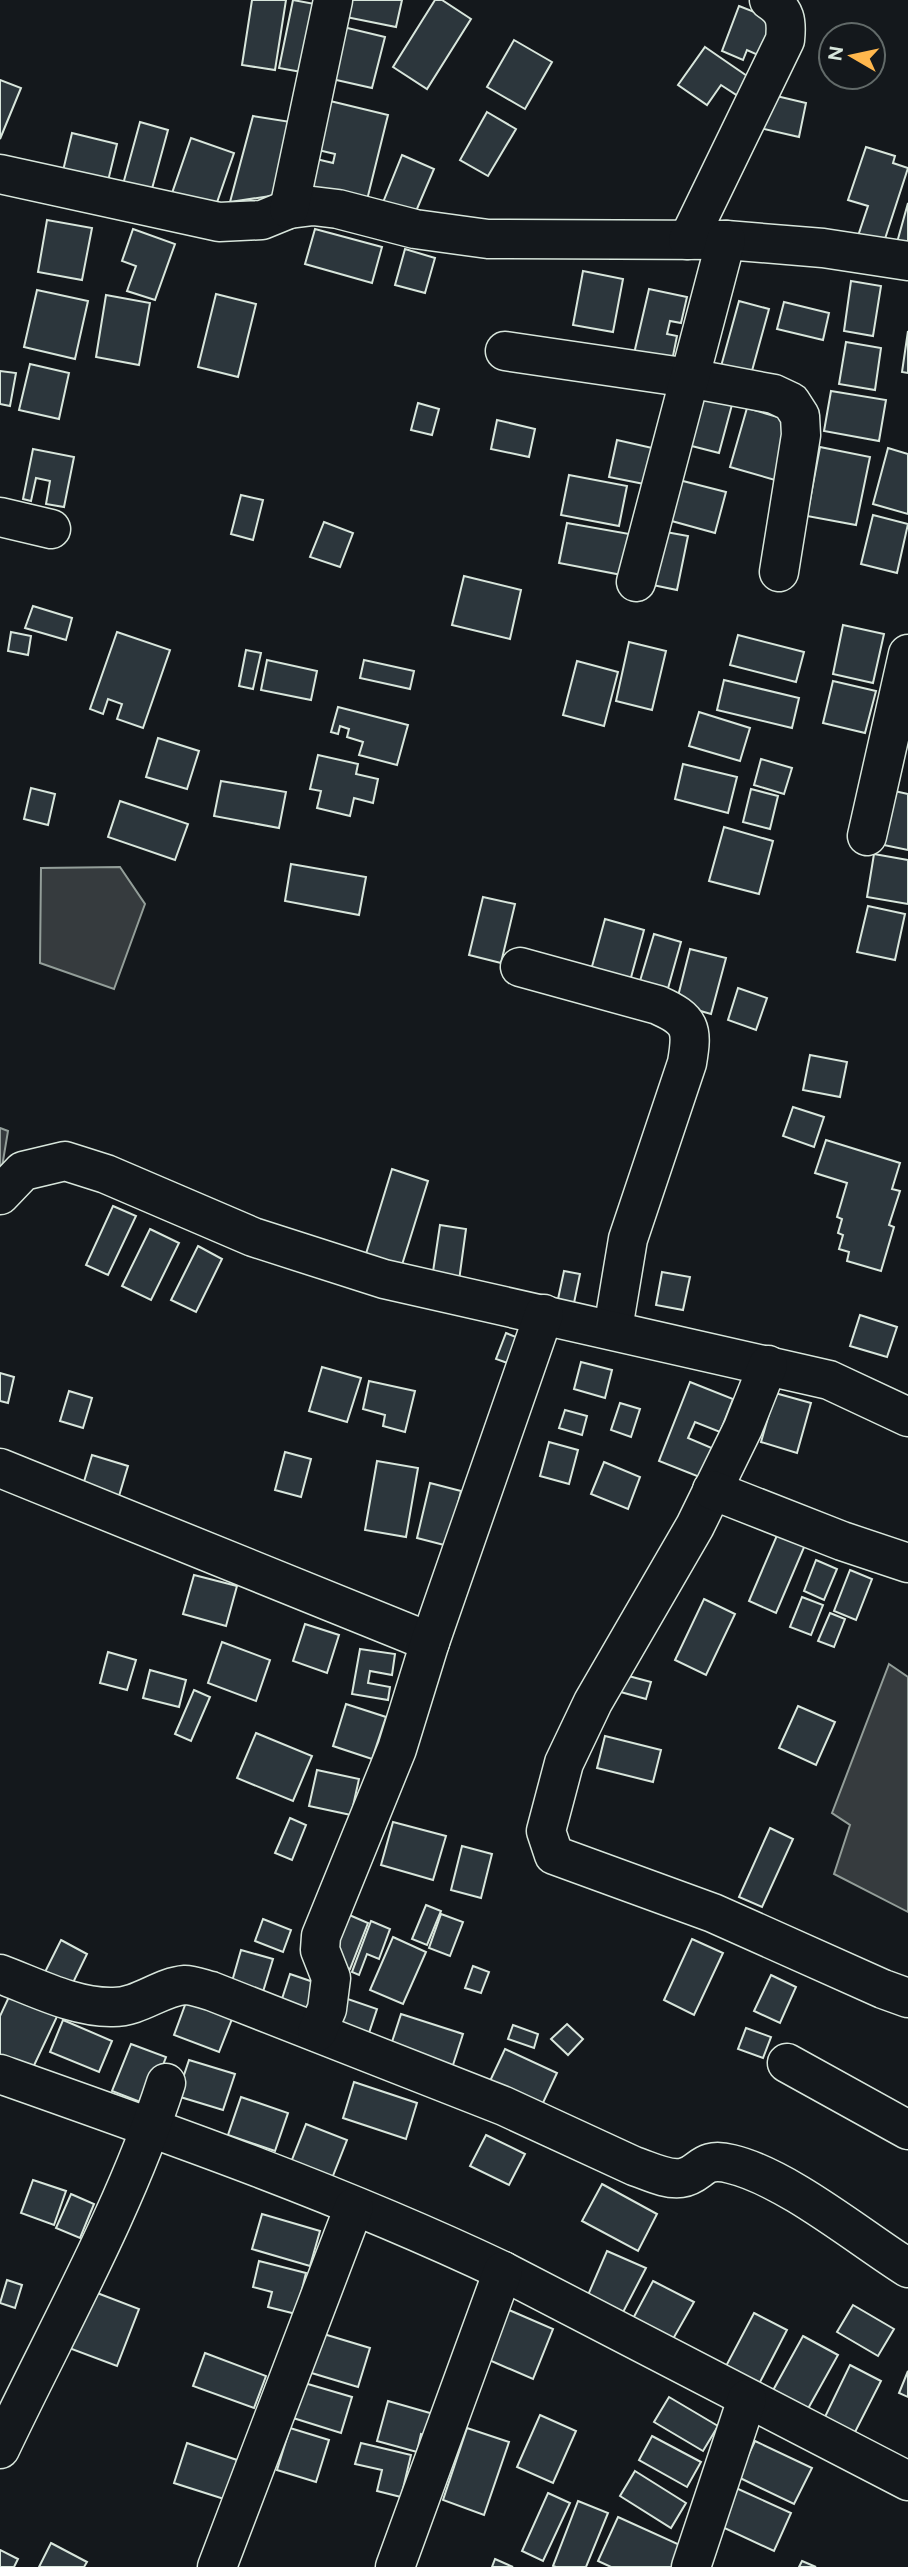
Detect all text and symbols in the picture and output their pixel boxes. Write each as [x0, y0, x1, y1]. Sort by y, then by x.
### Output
north arrow [817, 21, 887, 91]
text: N [823, 44, 848, 62]

